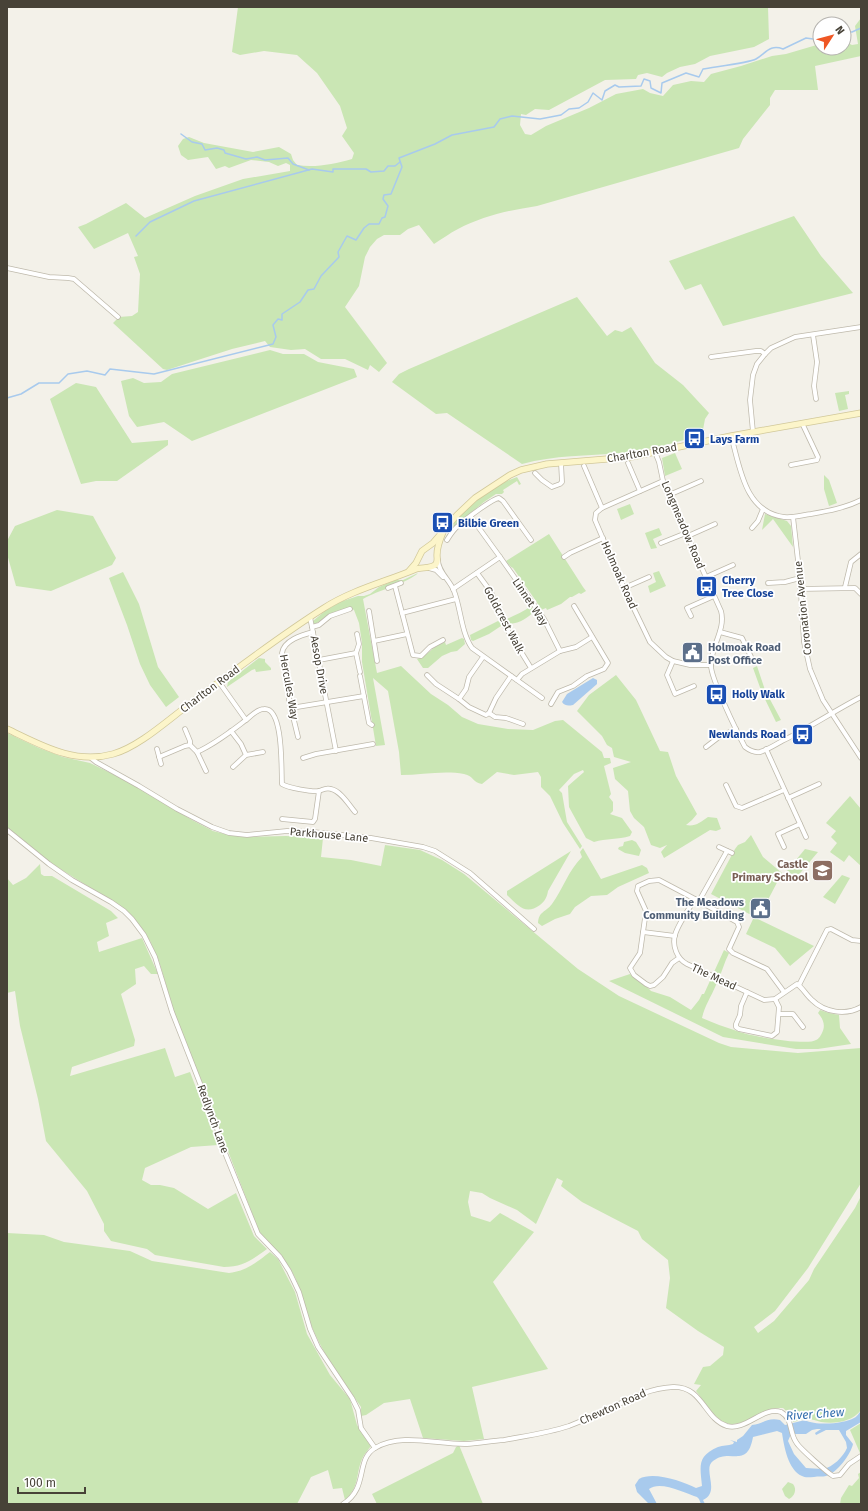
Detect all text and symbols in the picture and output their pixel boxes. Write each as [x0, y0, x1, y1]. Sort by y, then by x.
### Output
north arrow [812, 16, 852, 56]
text: N [832, 24, 847, 37]
bus stop icon: Lays Farm [682, 426, 708, 452]
place label: Lays Farm [710, 433, 759, 446]
street label: Charlton Road [606, 440, 678, 466]
street label: Longmeadow Road [659, 479, 707, 571]
bus stop icon: Bilbie Green [430, 510, 456, 536]
place label: Bilbie Green [458, 517, 519, 530]
street label: Holmoak Road [598, 539, 640, 611]
street label: Coronation Avenue [792, 560, 814, 656]
bus stop icon: Cherry Tree Close [693, 573, 719, 599]
place label: Cherry Tree Close [722, 574, 774, 600]
street label: Linnet Way [509, 576, 551, 629]
street label: Goldcrest Walk [481, 584, 527, 656]
street label: Aesop Drive [307, 635, 331, 695]
public building icon: Holmoak Road Post Office [680, 640, 706, 666]
place label: Holmoak Road Post Office [708, 641, 781, 667]
street label: Hercules Way [277, 653, 301, 721]
street label: Charlton Road [178, 662, 242, 716]
bus stop icon: Holly Walk [704, 681, 730, 707]
place label: Holly Walk [732, 688, 786, 701]
bus stop icon: Newlands Road [789, 721, 815, 747]
place label: Newlands Road [709, 728, 786, 741]
street label: Parkhouse Lane [289, 825, 369, 845]
school or university icon: Castle Primary School [810, 857, 836, 883]
place label: Castle Primary School [732, 858, 809, 884]
public building icon: The Meadows Community Building [747, 895, 773, 921]
place label: The Meadows Community Building [643, 896, 745, 922]
street label: The Mead [689, 961, 739, 993]
street label: Redlynch Lane [195, 1083, 231, 1155]
street label: Chewton Road [578, 1387, 648, 1427]
water label: River Chew [785, 1405, 845, 1423]
scale bar [18, 1469, 85, 1495]
text: 100 m [24, 1476, 56, 1490]

